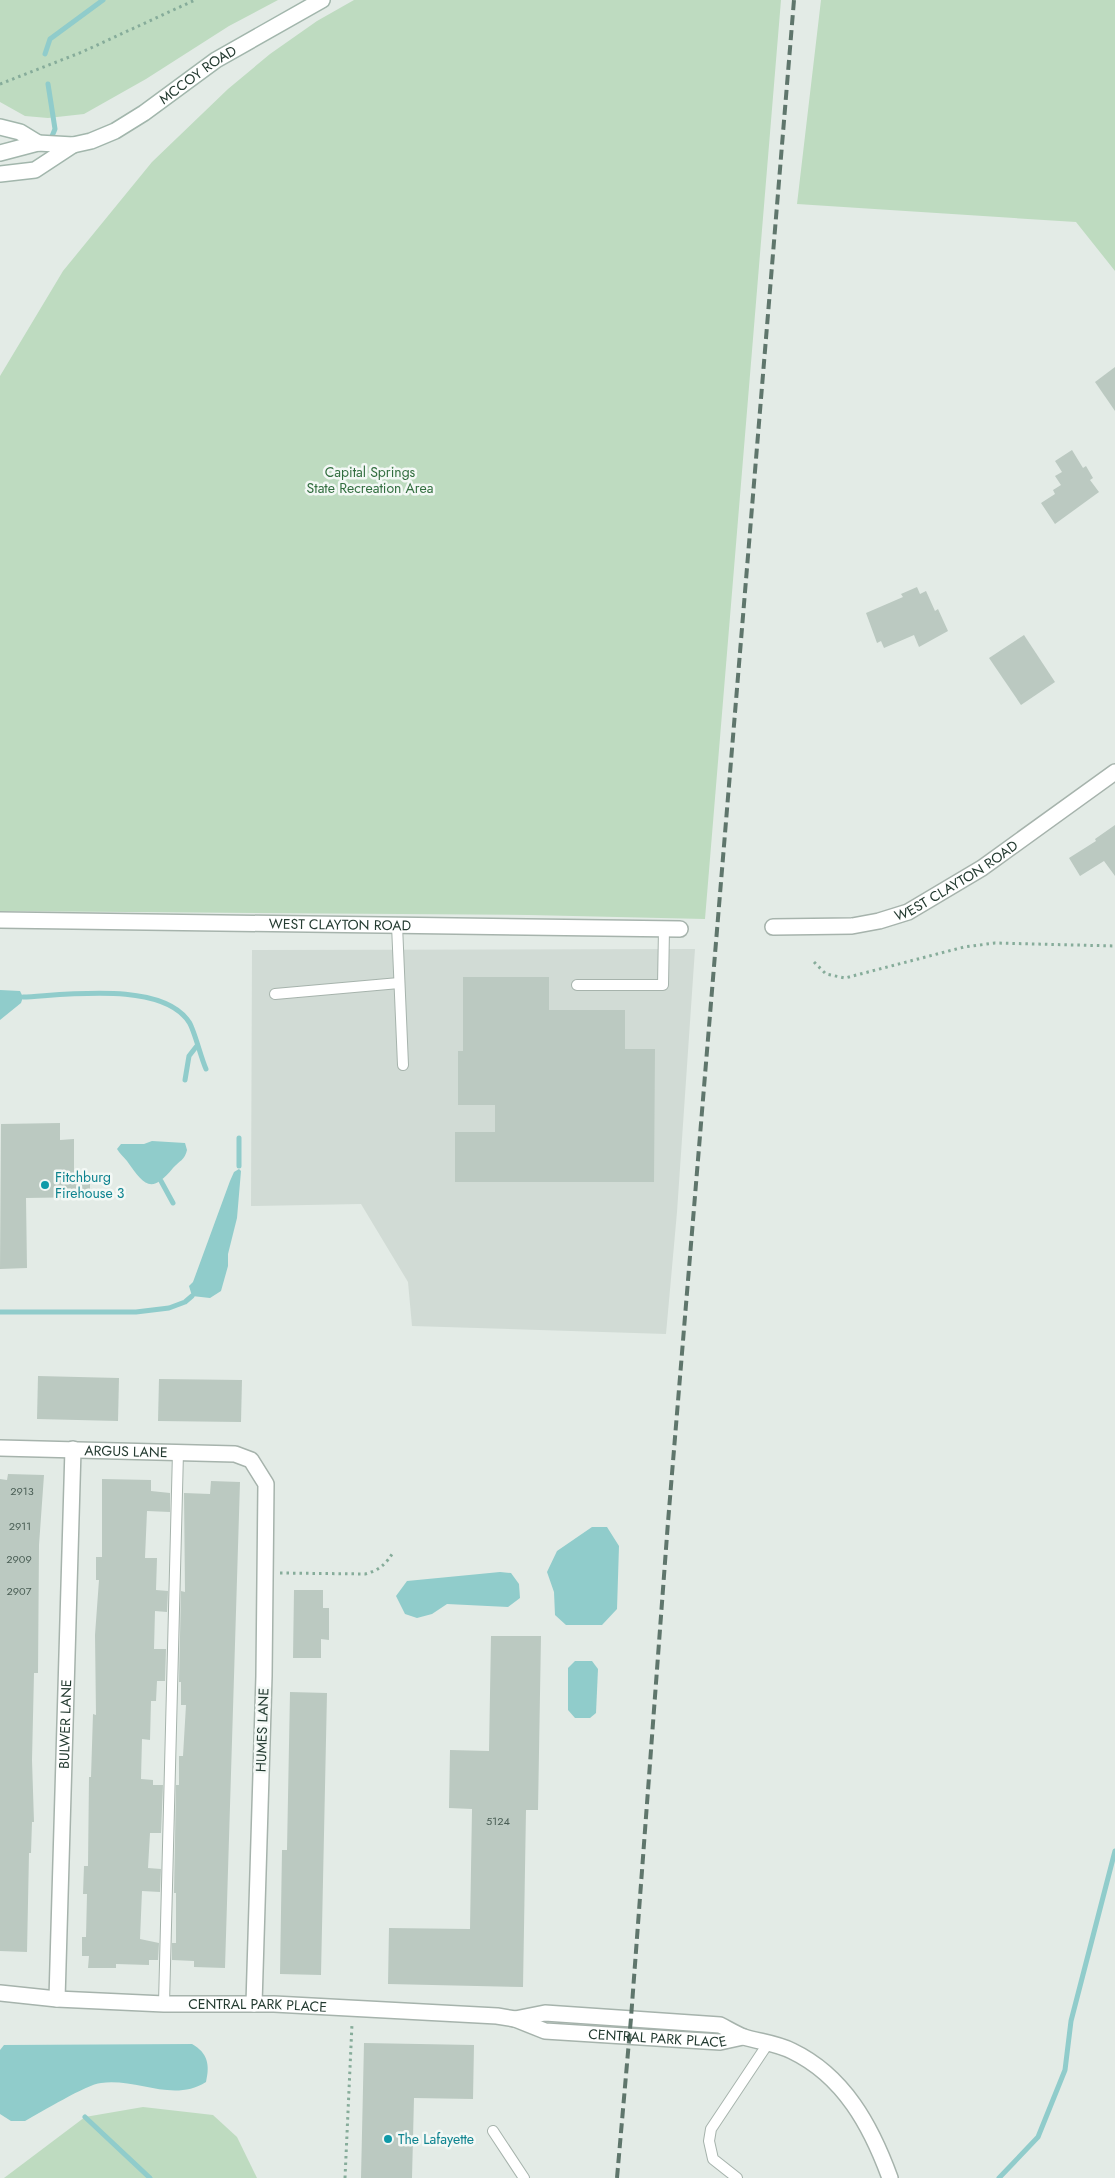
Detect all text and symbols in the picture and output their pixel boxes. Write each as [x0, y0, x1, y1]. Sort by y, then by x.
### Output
street label: MCCOY ROAD [155, 40, 240, 109]
park label: Capital Springs State Recreation Area [307, 462, 433, 498]
street label: WEST CLAYTON ROAD [892, 835, 1022, 926]
street label: WEST CLAYTON ROAD [269, 914, 411, 935]
place label: Fitchburg Firehouse 3 [55, 1167, 125, 1203]
marker: Fitchburg Firehouse 3 [39, 1179, 51, 1191]
street label: ARGUS LANE [84, 1440, 168, 1462]
house number: 2913 [10, 1483, 34, 1499]
house number: 2911 [9, 1518, 31, 1534]
house number: 2909 [6, 1551, 32, 1567]
house number: 2907 [7, 1583, 32, 1599]
street label: BULWER LANE [54, 1679, 76, 1769]
street label: HUMES LANE [251, 1688, 273, 1772]
house number: 5124 [486, 1813, 510, 1829]
street label: CENTRAL PARK PLACE [188, 1994, 327, 2017]
street label: CENTRAL PARK PLACE [588, 2024, 729, 2052]
place label: The Lafayette [398, 2129, 474, 2149]
marker: The Lafayette [382, 2133, 394, 2145]

